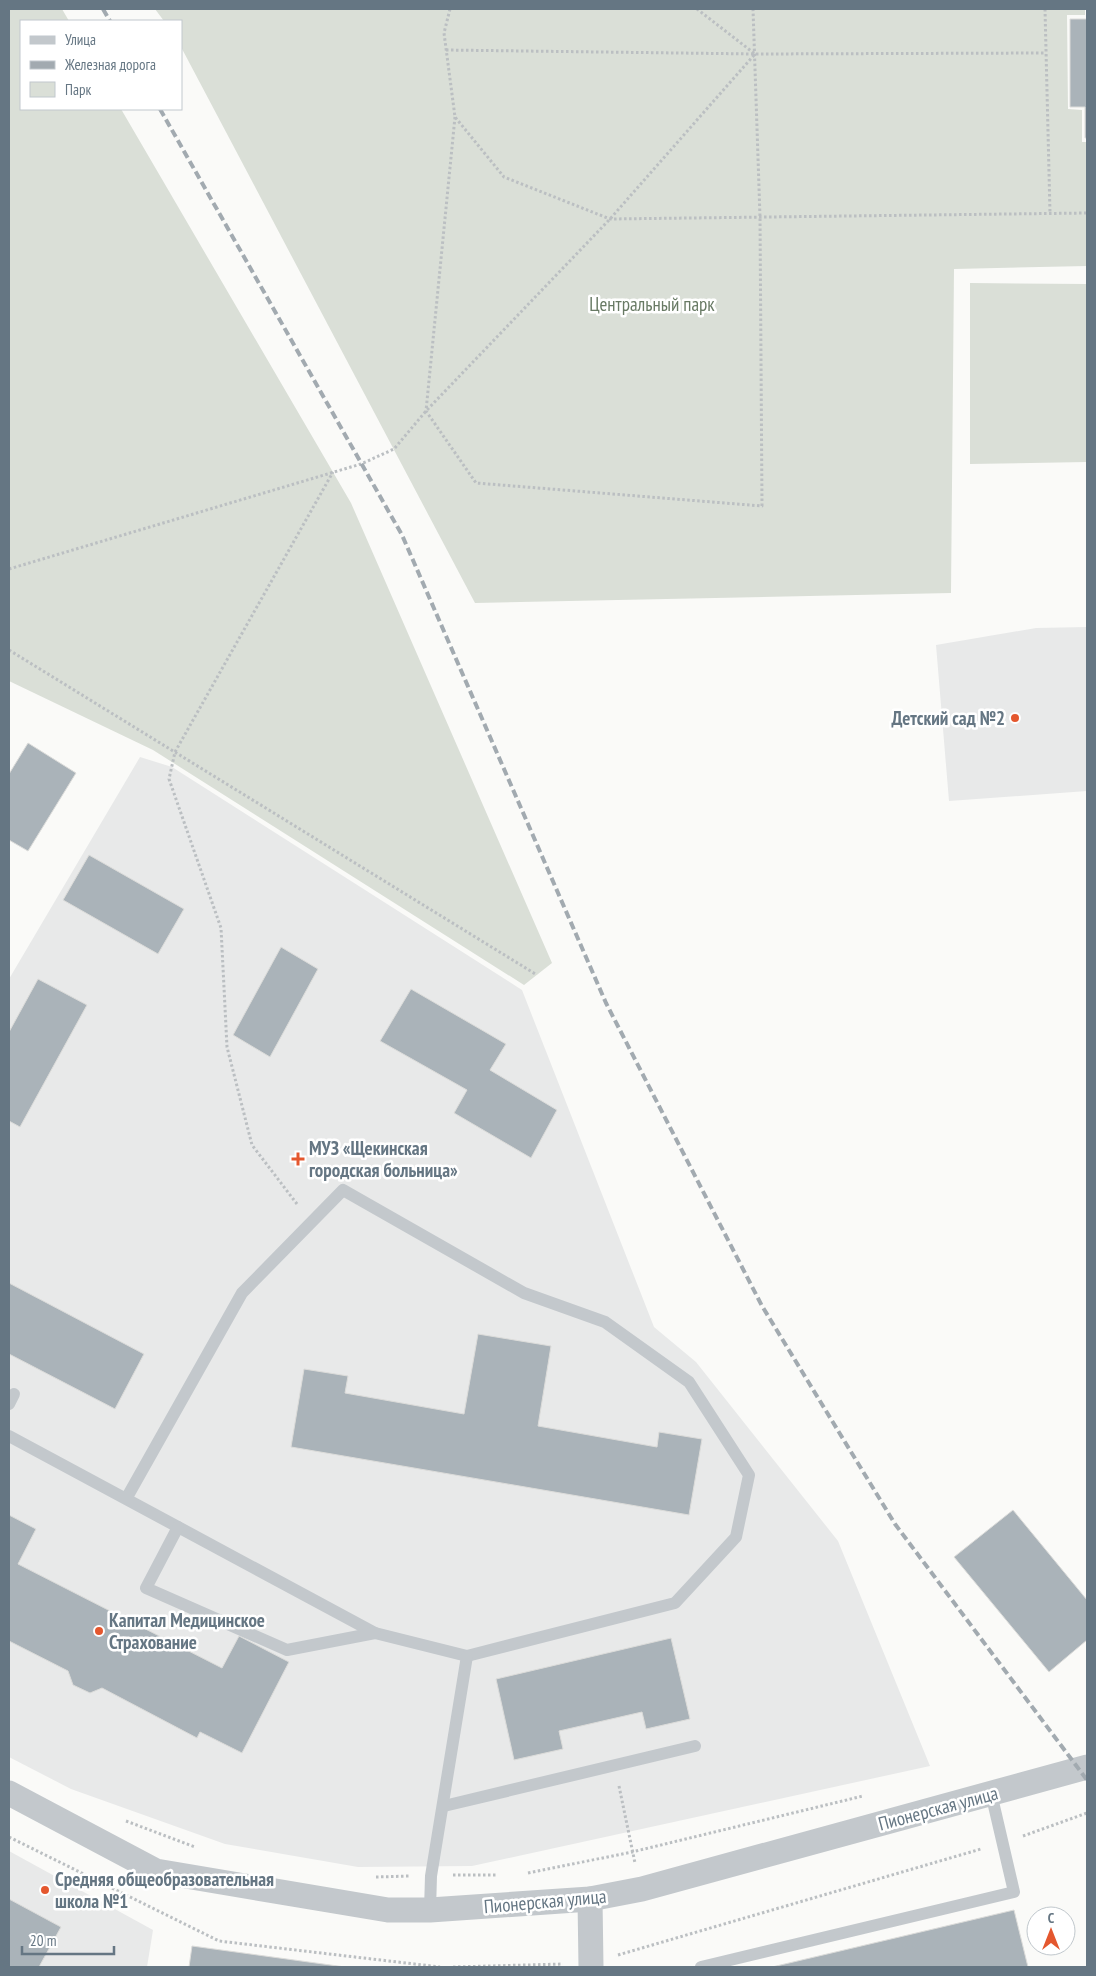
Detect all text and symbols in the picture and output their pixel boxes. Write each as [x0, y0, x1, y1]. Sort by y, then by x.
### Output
legend [20, 20, 182, 110]
text: Улица [65, 30, 96, 49]
text: Железная дорога [64, 55, 156, 74]
text: Парк [65, 80, 91, 99]
park label: Центральный парк [589, 292, 715, 316]
place label: Детский сад №2 [891, 706, 1005, 730]
marker: Детский сад №2 [1009, 712, 1021, 724]
place label: МУЗ «Щекинская городская больница» [309, 1136, 458, 1182]
marker: МУЗ «Щекинская городская больница» [291, 1152, 305, 1166]
place label: Капитал Медицинское Страхование [109, 1608, 265, 1654]
marker: Капитал Медицинское Страхование [93, 1625, 105, 1637]
street label: Пионерская улица [876, 1781, 1000, 1835]
place label: Средняя общеобразовательная школа №1 [55, 1867, 274, 1913]
marker: Средняя общеобразовательная школа №1 [39, 1884, 51, 1896]
street label: Пионерская улица [483, 1884, 607, 1918]
north arrow [1026, 1906, 1076, 1956]
text: С [1048, 1909, 1055, 1927]
scale bar [22, 1924, 115, 1956]
text: 20 m [30, 1931, 56, 1950]

